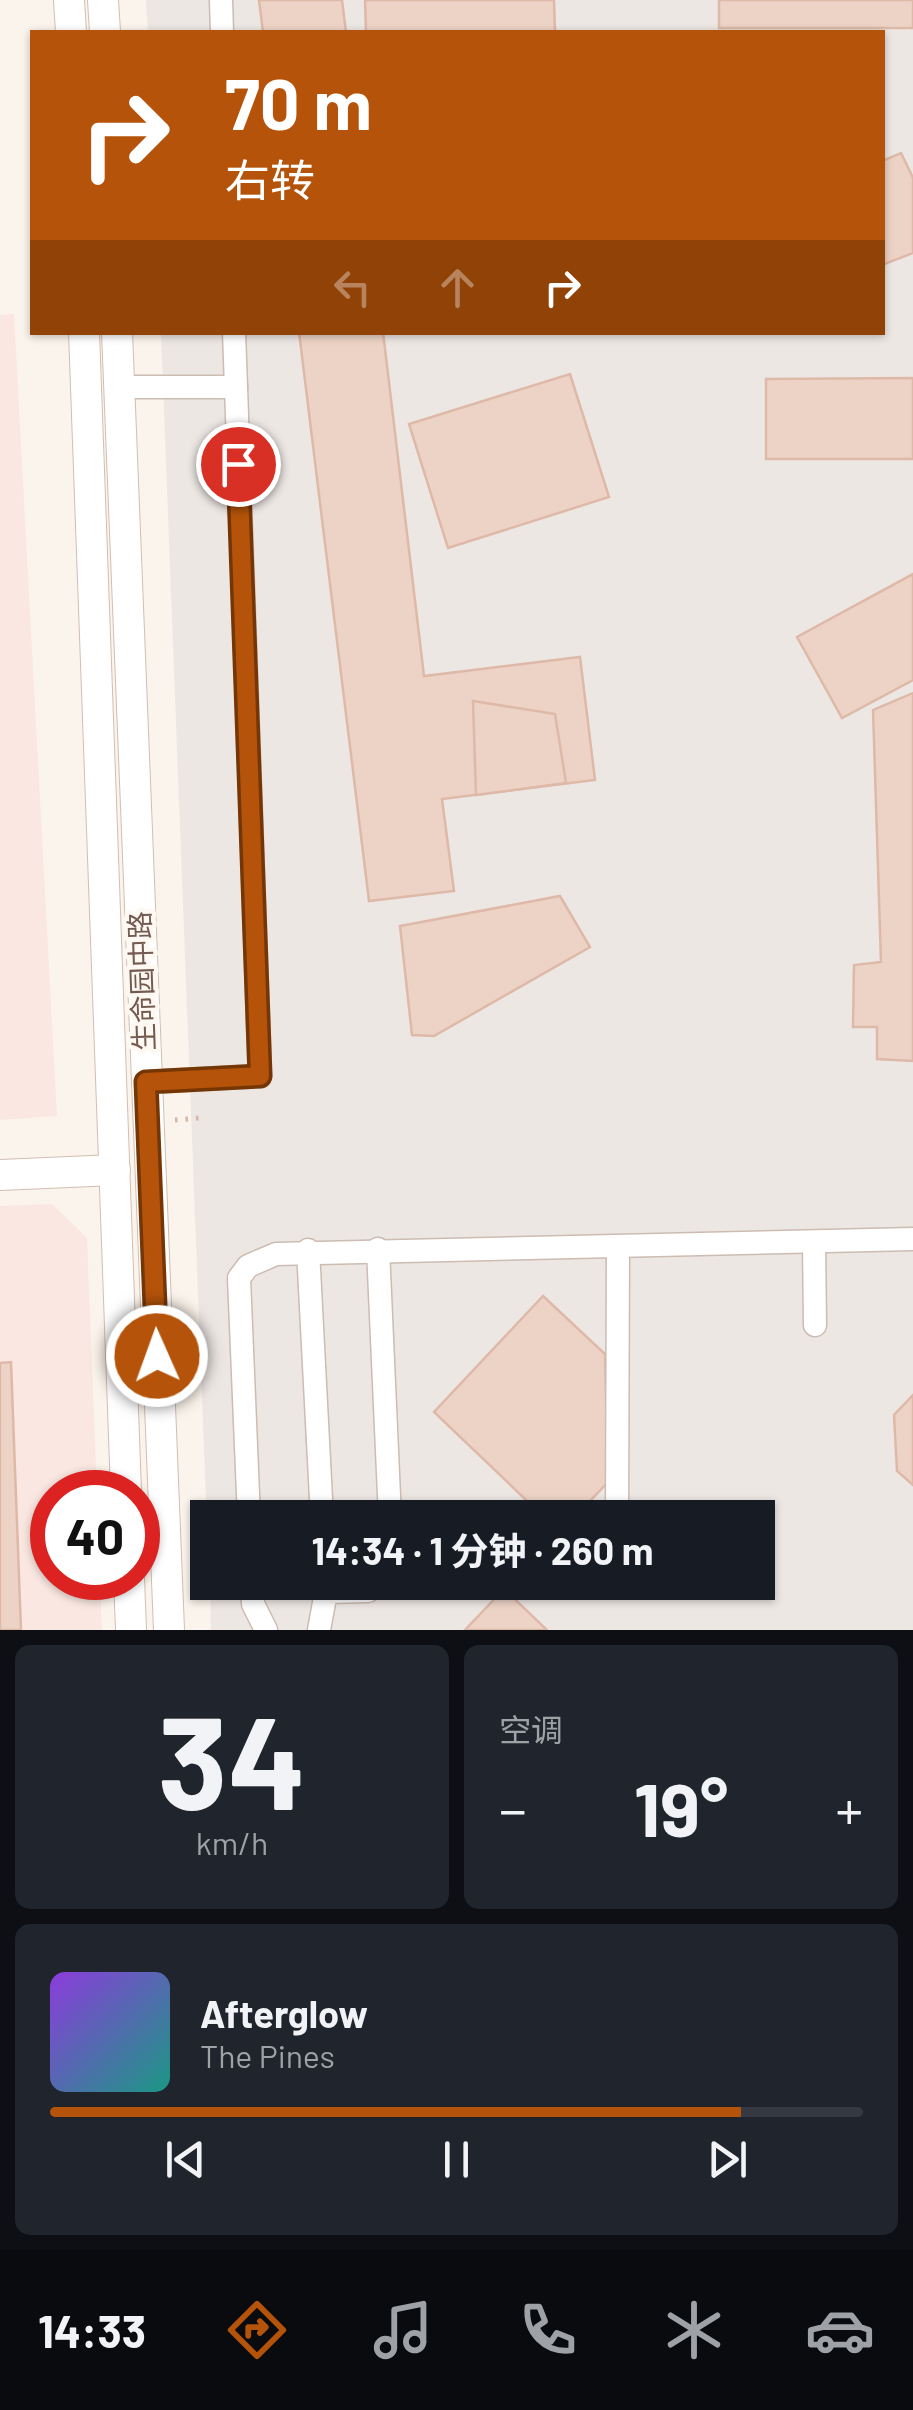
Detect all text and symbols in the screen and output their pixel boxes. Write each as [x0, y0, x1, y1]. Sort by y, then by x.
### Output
text: 70 m [225, 60, 372, 144]
icon: right [60, 70, 190, 200]
text: 右转 [225, 152, 315, 206]
icon: left [325, 260, 380, 315]
icon: ahead [430, 260, 485, 315]
icon: right [535, 260, 590, 315]
pin [196, 422, 281, 507]
icon: arrive [211, 437, 266, 492]
street label: 生命园中路 [122, 910, 160, 1052]
position arrow [105, 1304, 209, 1408]
speed limit sign: 40 [30, 1470, 160, 1600]
text: 14:34 · 1 分钟 · 260 m [312, 1527, 653, 1573]
text: 34 [158, 1680, 306, 1836]
text: 空调 [499, 1710, 563, 1748]
text: 19° [634, 1762, 728, 1852]
text: − [499, 1775, 527, 1841]
text: + [835, 1775, 863, 1841]
text: km/h [196, 1823, 268, 1861]
text: Afterglow [200, 1990, 368, 2036]
text: The Pines [200, 2036, 335, 2074]
icon: previous [158, 2132, 213, 2187]
icon: pause [429, 2132, 484, 2187]
icon: next [700, 2132, 755, 2187]
icon: directions [222, 2295, 292, 2365]
icon: music [368, 2295, 438, 2365]
icon: phone [513, 2295, 583, 2365]
icon: climate [659, 2295, 729, 2365]
icon: car [805, 2295, 875, 2365]
text: 14:33 [38, 2303, 146, 2357]

